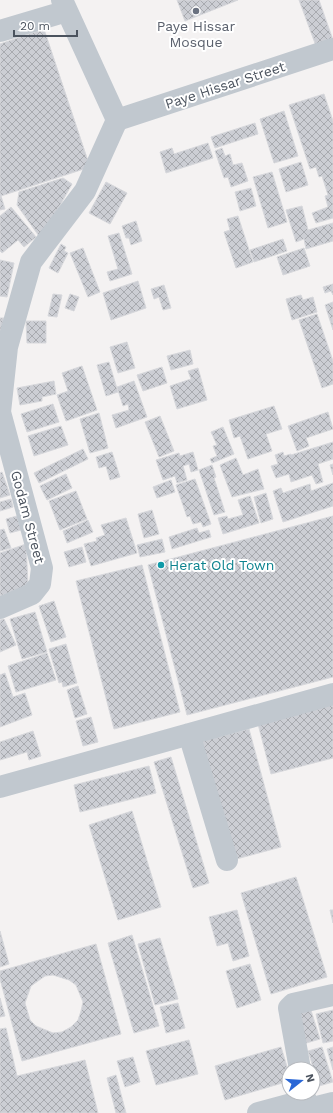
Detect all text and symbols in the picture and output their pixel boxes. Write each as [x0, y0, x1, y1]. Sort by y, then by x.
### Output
marker: Paye Hissar Mosque [191, 6, 201, 16]
scale bar [14, 12, 77, 38]
place label: Paye Hissar Mosque [157, 18, 236, 50]
text: 20 m [20, 19, 50, 33]
street label: Paye Hissar Street [163, 58, 287, 112]
street label: Godam Street [8, 469, 48, 565]
place label: Herat Old Town [169, 557, 274, 573]
marker: Herat Old Town [156, 560, 166, 570]
north arrow [281, 1061, 321, 1101]
text: N [303, 1072, 317, 1084]

